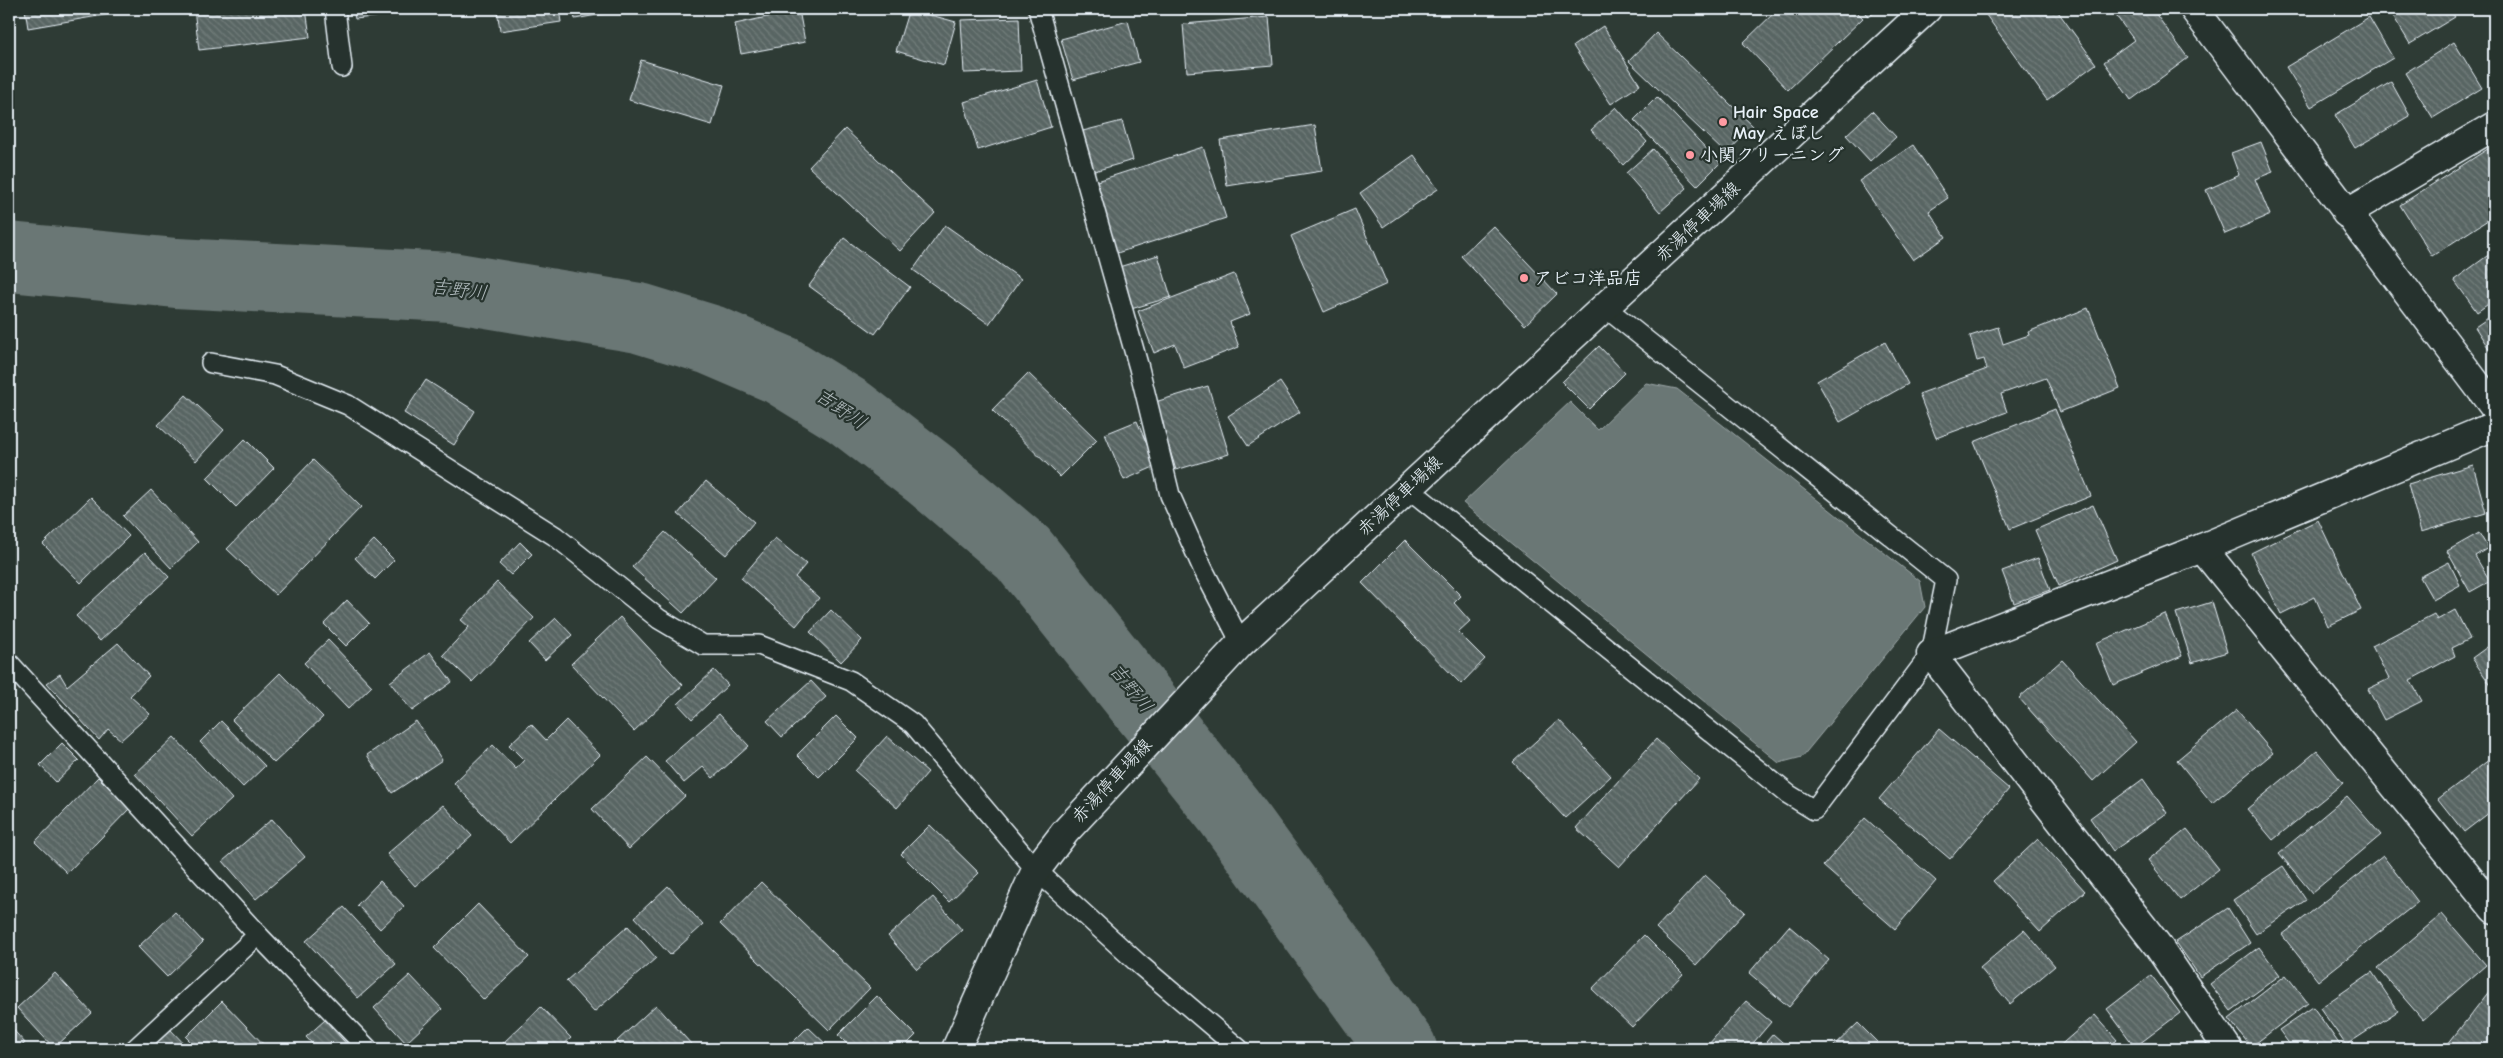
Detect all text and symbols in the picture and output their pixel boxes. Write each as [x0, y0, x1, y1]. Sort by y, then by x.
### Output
place label: Hair Space May えぼし [1733, 102, 1825, 144]
marker: Hair Space May えぼし [1717, 116, 1729, 128]
place label: 小関クリーニング [1700, 145, 1844, 166]
marker: 小関クリーニング [1684, 149, 1696, 161]
street label: 赤湯停車場線 [1651, 177, 1745, 267]
place label: アビコ洋品店 [1534, 268, 1642, 289]
marker: アビコ洋品店 [1518, 272, 1530, 284]
water label: 吉野川 [429, 276, 489, 304]
water label: 吉野川 [811, 384, 871, 434]
street label: 赤湯停車場線 [1353, 451, 1447, 541]
water label: 吉野川 [1105, 659, 1157, 717]
street label: 赤湯停車場線 [1067, 734, 1157, 828]

